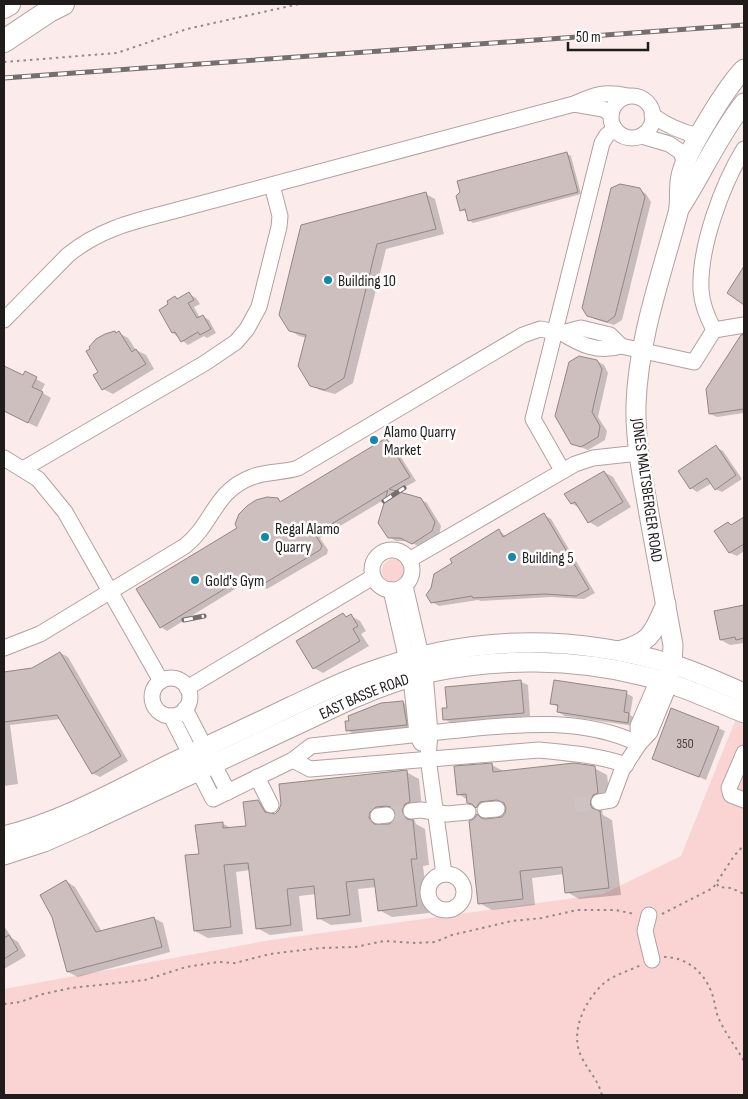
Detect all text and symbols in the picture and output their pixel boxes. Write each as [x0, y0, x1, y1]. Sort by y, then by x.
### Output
scale bar [568, 20, 648, 52]
text: 50 m [576, 28, 601, 47]
place label: Building 10 [338, 272, 396, 291]
marker: Building 10 [322, 274, 334, 286]
street label: JONES MALTSBERGER ROAD [627, 416, 666, 564]
place label: Alamo Quarry Market [383, 423, 456, 460]
marker: Alamo Quarry Market [368, 434, 380, 446]
place label: Regal Alamo Quarry [275, 520, 340, 557]
marker: Regal Alamo Quarry [259, 531, 271, 543]
place label: Building 5 [522, 549, 574, 568]
marker: Building 5 [506, 551, 518, 563]
place label: Gold's Gym [205, 572, 264, 591]
marker: Gold's Gym [189, 574, 201, 586]
street label: EAST BASSE ROAD [317, 670, 412, 724]
house number: 350 [676, 735, 694, 752]

